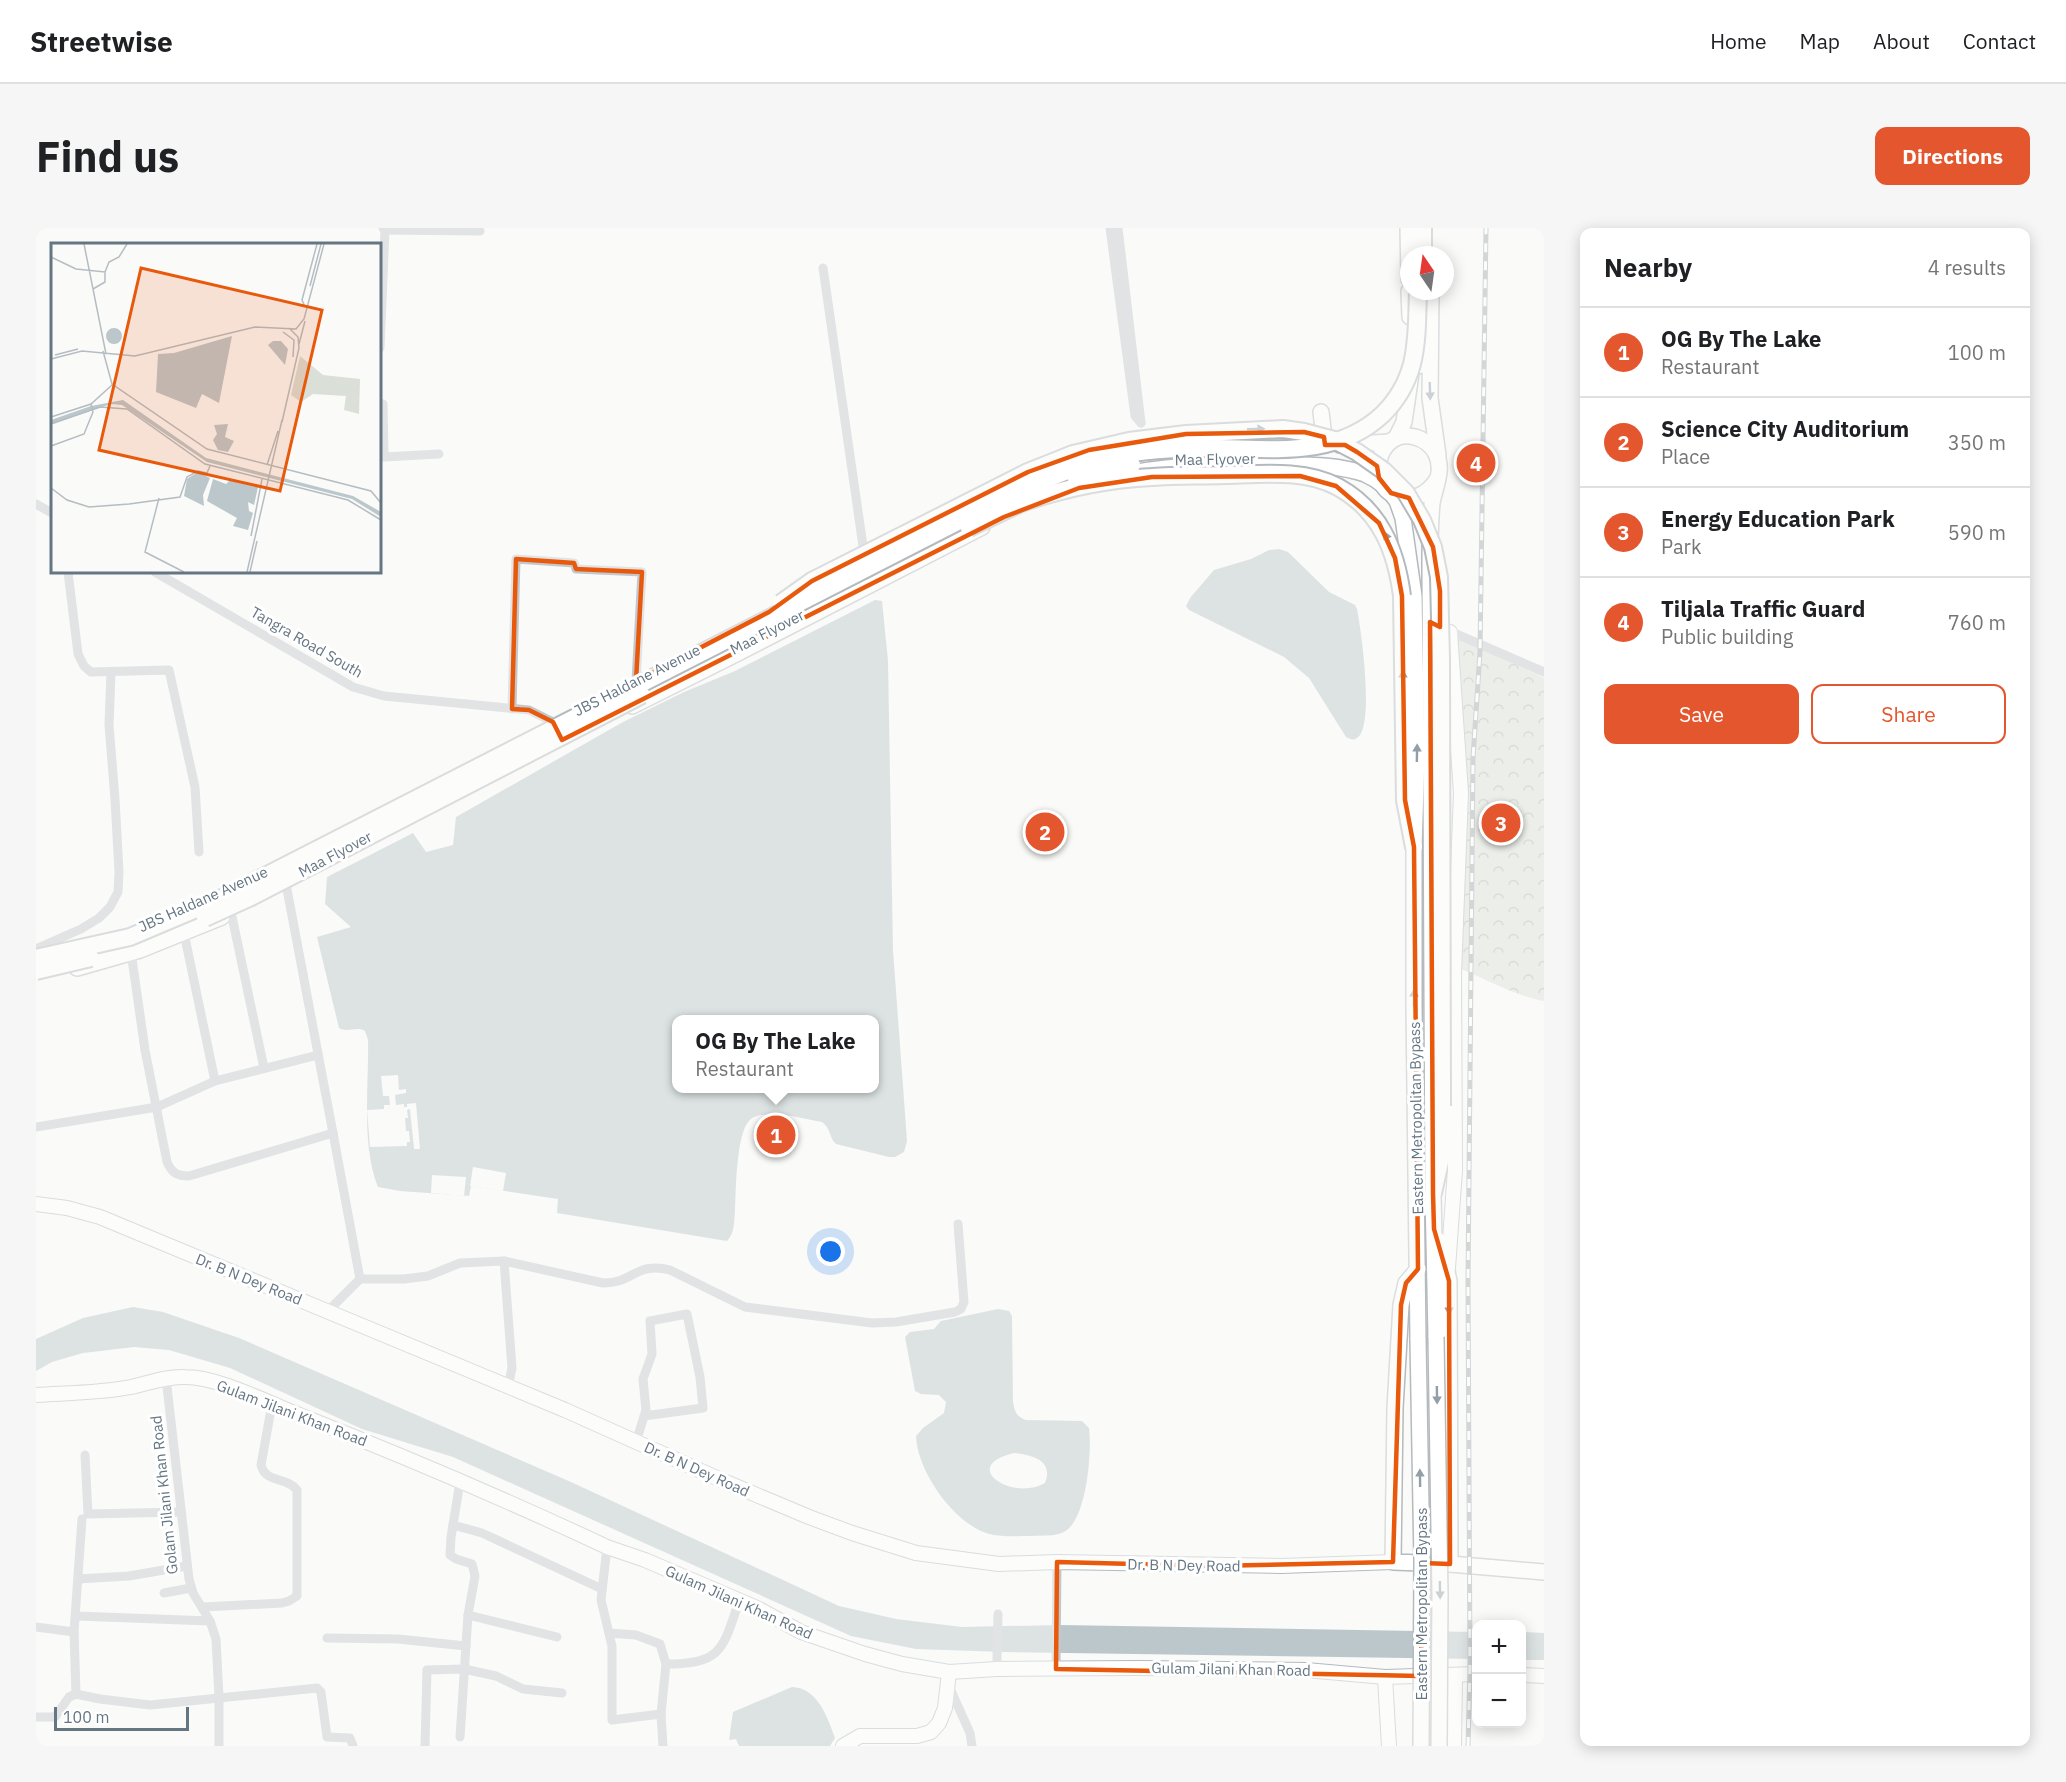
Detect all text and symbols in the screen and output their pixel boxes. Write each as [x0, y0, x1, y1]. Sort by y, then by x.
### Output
text: Streetwise [30, 23, 173, 60]
text: Home [1710, 27, 1767, 55]
text: Map [1800, 27, 1840, 55]
text: About [1873, 27, 1930, 55]
text: Contact [1963, 27, 2036, 55]
button: Directions [1875, 127, 2030, 185]
text: Find us [36, 129, 179, 184]
inset map [51, 243, 381, 573]
north arrow [1400, 246, 1454, 300]
text: Nearby [1604, 250, 1692, 284]
text: 4 results [1928, 254, 2006, 281]
text: OG By The Lake [1661, 324, 1821, 353]
text: 1 [1618, 339, 1630, 366]
text: 100 m [1948, 339, 2006, 366]
text: Restaurant [1661, 353, 1759, 380]
one-way arrow [1426, 382, 1435, 401]
text: Science City Auditorium [1661, 414, 1909, 443]
one-way arrow [1247, 425, 1266, 434]
text: 2 [1618, 429, 1630, 456]
text: 350 m [1948, 429, 2006, 456]
pin: 4 [1456, 440, 1496, 486]
text: Place [1661, 443, 1710, 470]
street label: Maa Flyover [1174, 449, 1256, 469]
text: Energy Education Park [1661, 504, 1895, 533]
text: 3 [1618, 519, 1630, 546]
text: 590 m [1948, 519, 2006, 546]
one-way arrow [1383, 530, 1393, 548]
text: Park [1661, 533, 1701, 560]
text: Tiljala Traffic Guard [1661, 594, 1865, 623]
street label: Tangra Road South [248, 602, 366, 682]
street label: Maa Flyover [727, 605, 808, 659]
text: 4 [1618, 609, 1630, 636]
text: 760 m [1948, 609, 2006, 636]
text: Public building [1661, 623, 1793, 650]
street label: JBS Haldane Avenue [571, 640, 703, 720]
one-way arrow [1398, 670, 1407, 689]
button: Save [1604, 684, 1799, 744]
button: Share [1811, 684, 2006, 744]
one-way arrow [1412, 743, 1422, 762]
pin: 3 [1482, 800, 1520, 846]
pin: 2 [1026, 810, 1064, 854]
street label: Maa Flyover [295, 826, 376, 881]
street label: JBS Haldane Avenue [135, 862, 271, 936]
one-way arrow [1409, 989, 1419, 1008]
popup [672, 1015, 879, 1093]
street label: Eastern Metropolitan Bypass [1405, 1021, 1427, 1215]
text: OG By The Lake [695, 1026, 856, 1055]
text: Restaurant [695, 1055, 794, 1082]
pin: 1 [756, 1112, 796, 1158]
your location [816, 1237, 845, 1266]
street label: Dr. B N Dey Road [193, 1249, 305, 1309]
one-way arrow [1444, 1297, 1454, 1316]
street label: Gulam Jilani Khan Road [214, 1376, 370, 1450]
one-way arrow [1432, 1386, 1442, 1405]
street label: Golam Jilani Khan Road [146, 1415, 182, 1575]
street label: Dr. B N Dey Road [641, 1437, 753, 1501]
one-way arrow [1415, 1468, 1425, 1487]
street label: Eastern Metropolitan Bypass [1412, 1507, 1431, 1701]
street label: Dr. B N Dey Road [1127, 1555, 1241, 1575]
street label: Gulam Jilani Khan Road [662, 1561, 816, 1643]
one-way arrow [1435, 1581, 1445, 1600]
map controls [1472, 1620, 1526, 1728]
button: + [1472, 1620, 1526, 1674]
street label: Gulam Jilani Khan Road [1151, 1658, 1311, 1680]
button: − [1472, 1674, 1526, 1728]
scale bar [54, 1704, 189, 1732]
text: 100 m [63, 1707, 110, 1727]

